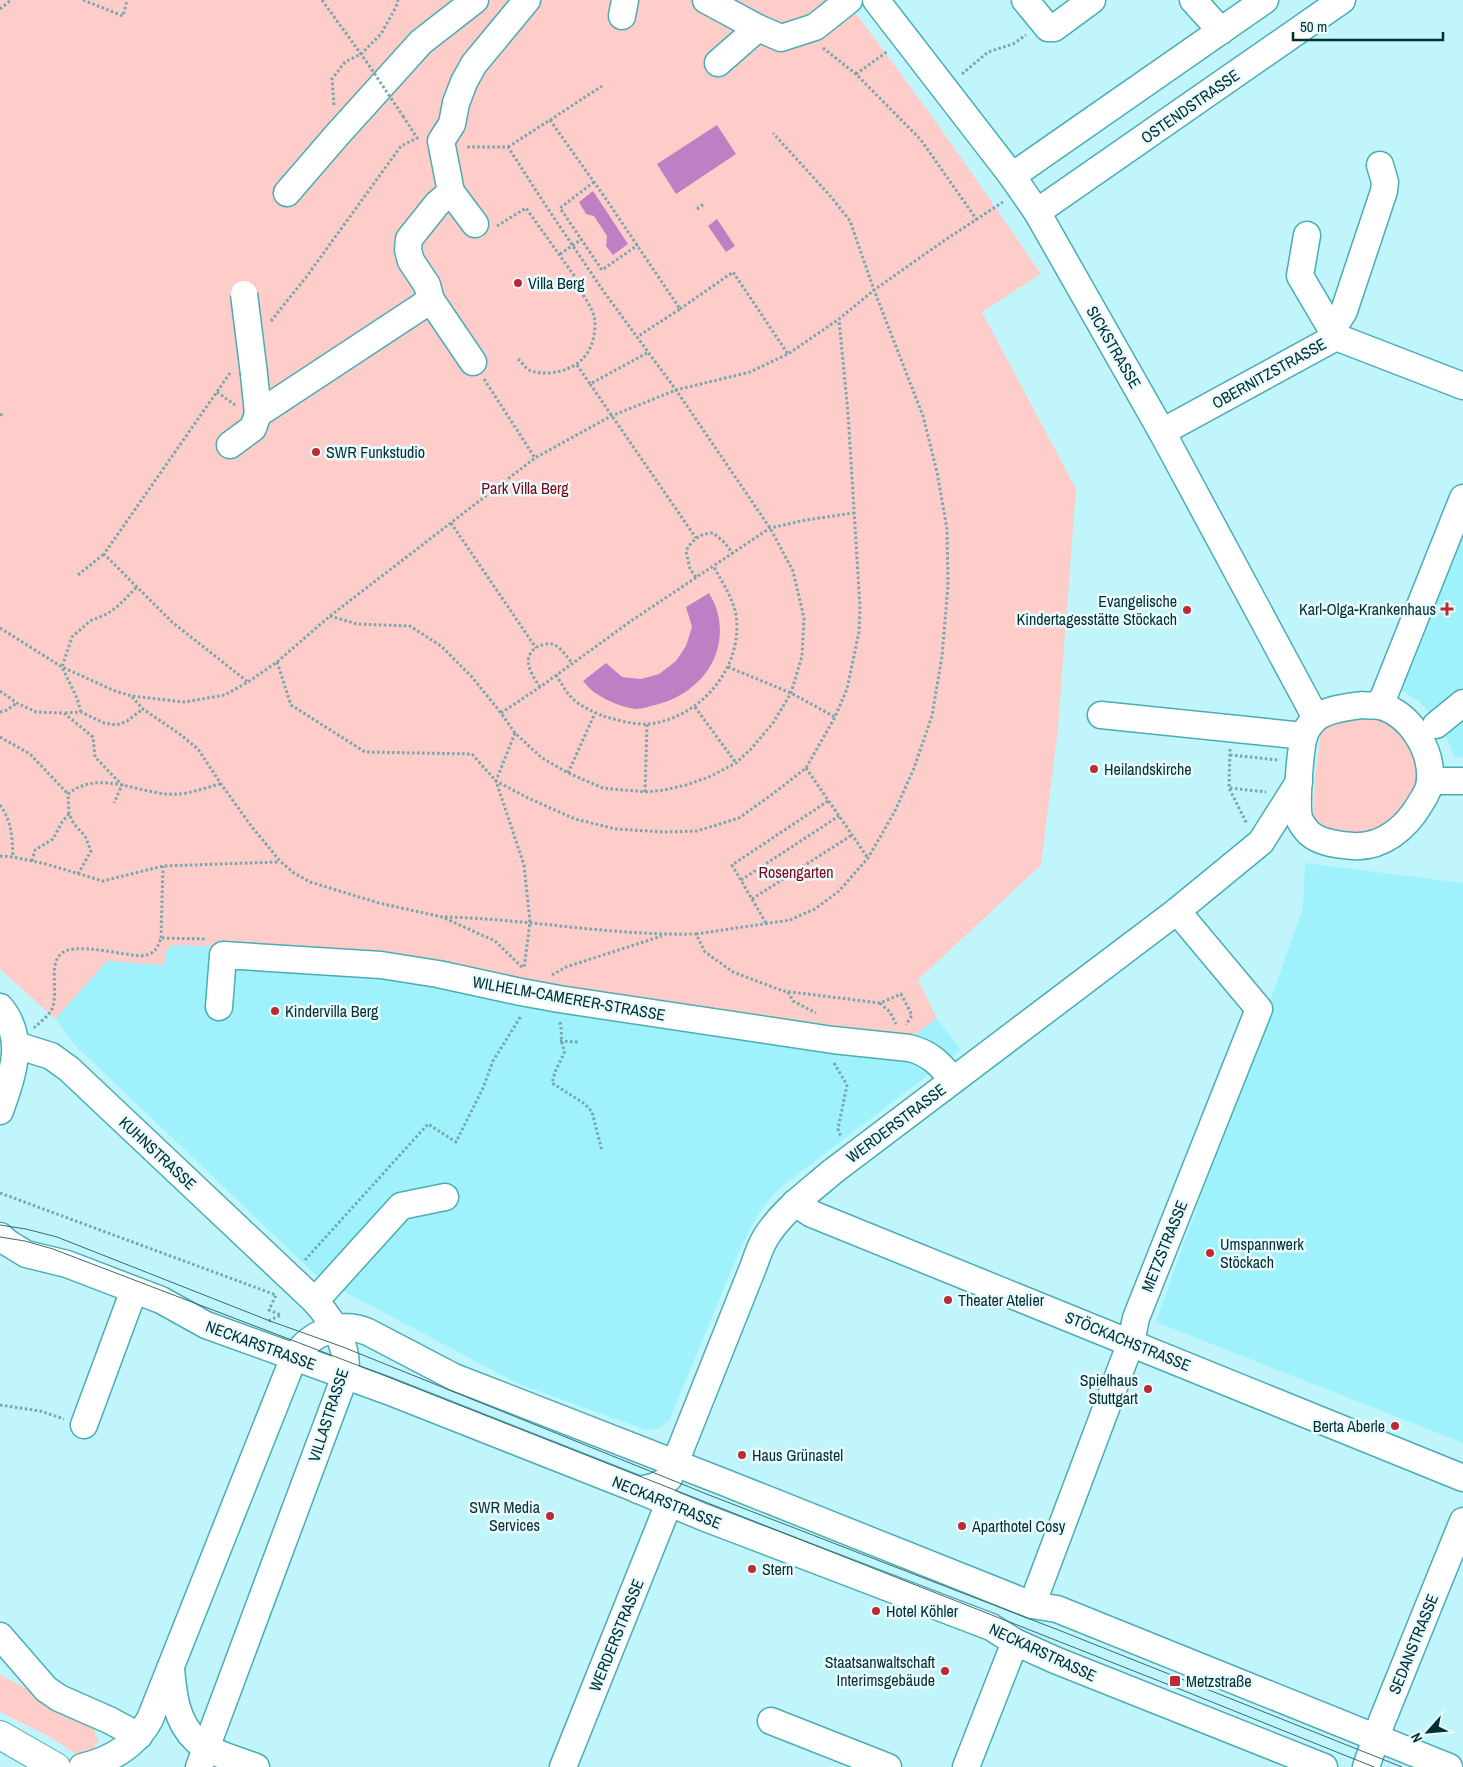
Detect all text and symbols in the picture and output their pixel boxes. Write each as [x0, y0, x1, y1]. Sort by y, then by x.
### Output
scale bar [1293, 10, 1443, 42]
text: 50 m [1300, 16, 1327, 37]
street label: OSTENDSTRASSE [1136, 64, 1244, 148]
place label: Villa Berg [528, 272, 585, 294]
marker: Villa Berg [512, 277, 524, 289]
street label: SICKSTRASSE [1082, 302, 1146, 392]
street label: OBERNITZSTRASSE [1208, 332, 1330, 414]
place label: SWR Funkstudio [326, 441, 425, 463]
marker: SWR Funkstudio [310, 446, 322, 458]
park label: Park Villa Berg [481, 477, 569, 499]
place label: Evangelische Kindertagesstätte Stöckach [1017, 590, 1177, 630]
place label: Karl-Olga-Krankenhaus [1299, 598, 1436, 620]
marker: Karl-Olga-Krankenhaus [1440, 602, 1454, 616]
marker: Evangelische Kindertagesstätte Stöckach [1181, 604, 1193, 616]
place label: Heilandskirche [1104, 758, 1192, 780]
marker: Heilandskirche [1088, 763, 1100, 775]
park label: Rosengarten [758, 861, 834, 883]
street label: WILHELM-CAMERER-STRASSE [471, 970, 667, 1026]
place label: Kindervilla Berg [285, 1000, 379, 1022]
marker: Kindervilla Berg [269, 1005, 281, 1017]
street label: WERDERSTRASSE [842, 1078, 950, 1168]
street label: KUHNSTRASSE [115, 1111, 201, 1195]
street label: METZSTRASSE [1136, 1197, 1192, 1295]
place label: Umspannwerk Stöckach [1220, 1233, 1304, 1273]
marker: Umspannwerk Stöckach [1204, 1247, 1216, 1259]
place label: Theater Atelier [958, 1289, 1045, 1311]
marker: Theater Atelier [942, 1294, 954, 1306]
street label: STÖCKACHSTRASSE [1062, 1306, 1194, 1376]
street label: NECKARSTRASSE [203, 1315, 319, 1375]
street label: VILLASTRASSE [303, 1365, 353, 1465]
place label: Spielhaus Stuttgart [1080, 1369, 1138, 1409]
marker: Spielhaus Stuttgart [1142, 1383, 1154, 1395]
place label: Berta Aberle [1313, 1415, 1385, 1437]
marker: Berta Aberle [1389, 1420, 1401, 1432]
place label: Haus Grünastel [752, 1444, 843, 1466]
marker: Haus Grünastel [736, 1449, 748, 1461]
street label: NECKARSTRASSE [609, 1470, 725, 1534]
place label: SWR Media Services [469, 1496, 541, 1536]
marker: SWR Media Services [544, 1510, 556, 1522]
place label: Aparthotel Cosy [971, 1515, 1066, 1537]
marker: Aparthotel Cosy [956, 1520, 968, 1532]
place label: Stern [762, 1558, 793, 1580]
marker: Stern [746, 1563, 758, 1575]
street label: WERDERSTRASSE [583, 1575, 649, 1695]
street label: SEDANSTRASSE [1383, 1591, 1443, 1697]
place label: Hotel Köhler [886, 1600, 959, 1622]
marker: Hotel Köhler [870, 1605, 882, 1617]
street label: NECKARSTRASSE [986, 1618, 1100, 1686]
place label: Staatsanwaltschaft Interimsgebäude [825, 1651, 935, 1691]
marker: Staatsanwaltschaft Interimsgebäude [939, 1665, 951, 1677]
place label: Metzstraße [1186, 1670, 1252, 1692]
marker: Metzstraße [1168, 1674, 1182, 1688]
north arrow [1403, 1707, 1453, 1757]
text: N [1407, 1730, 1426, 1746]

